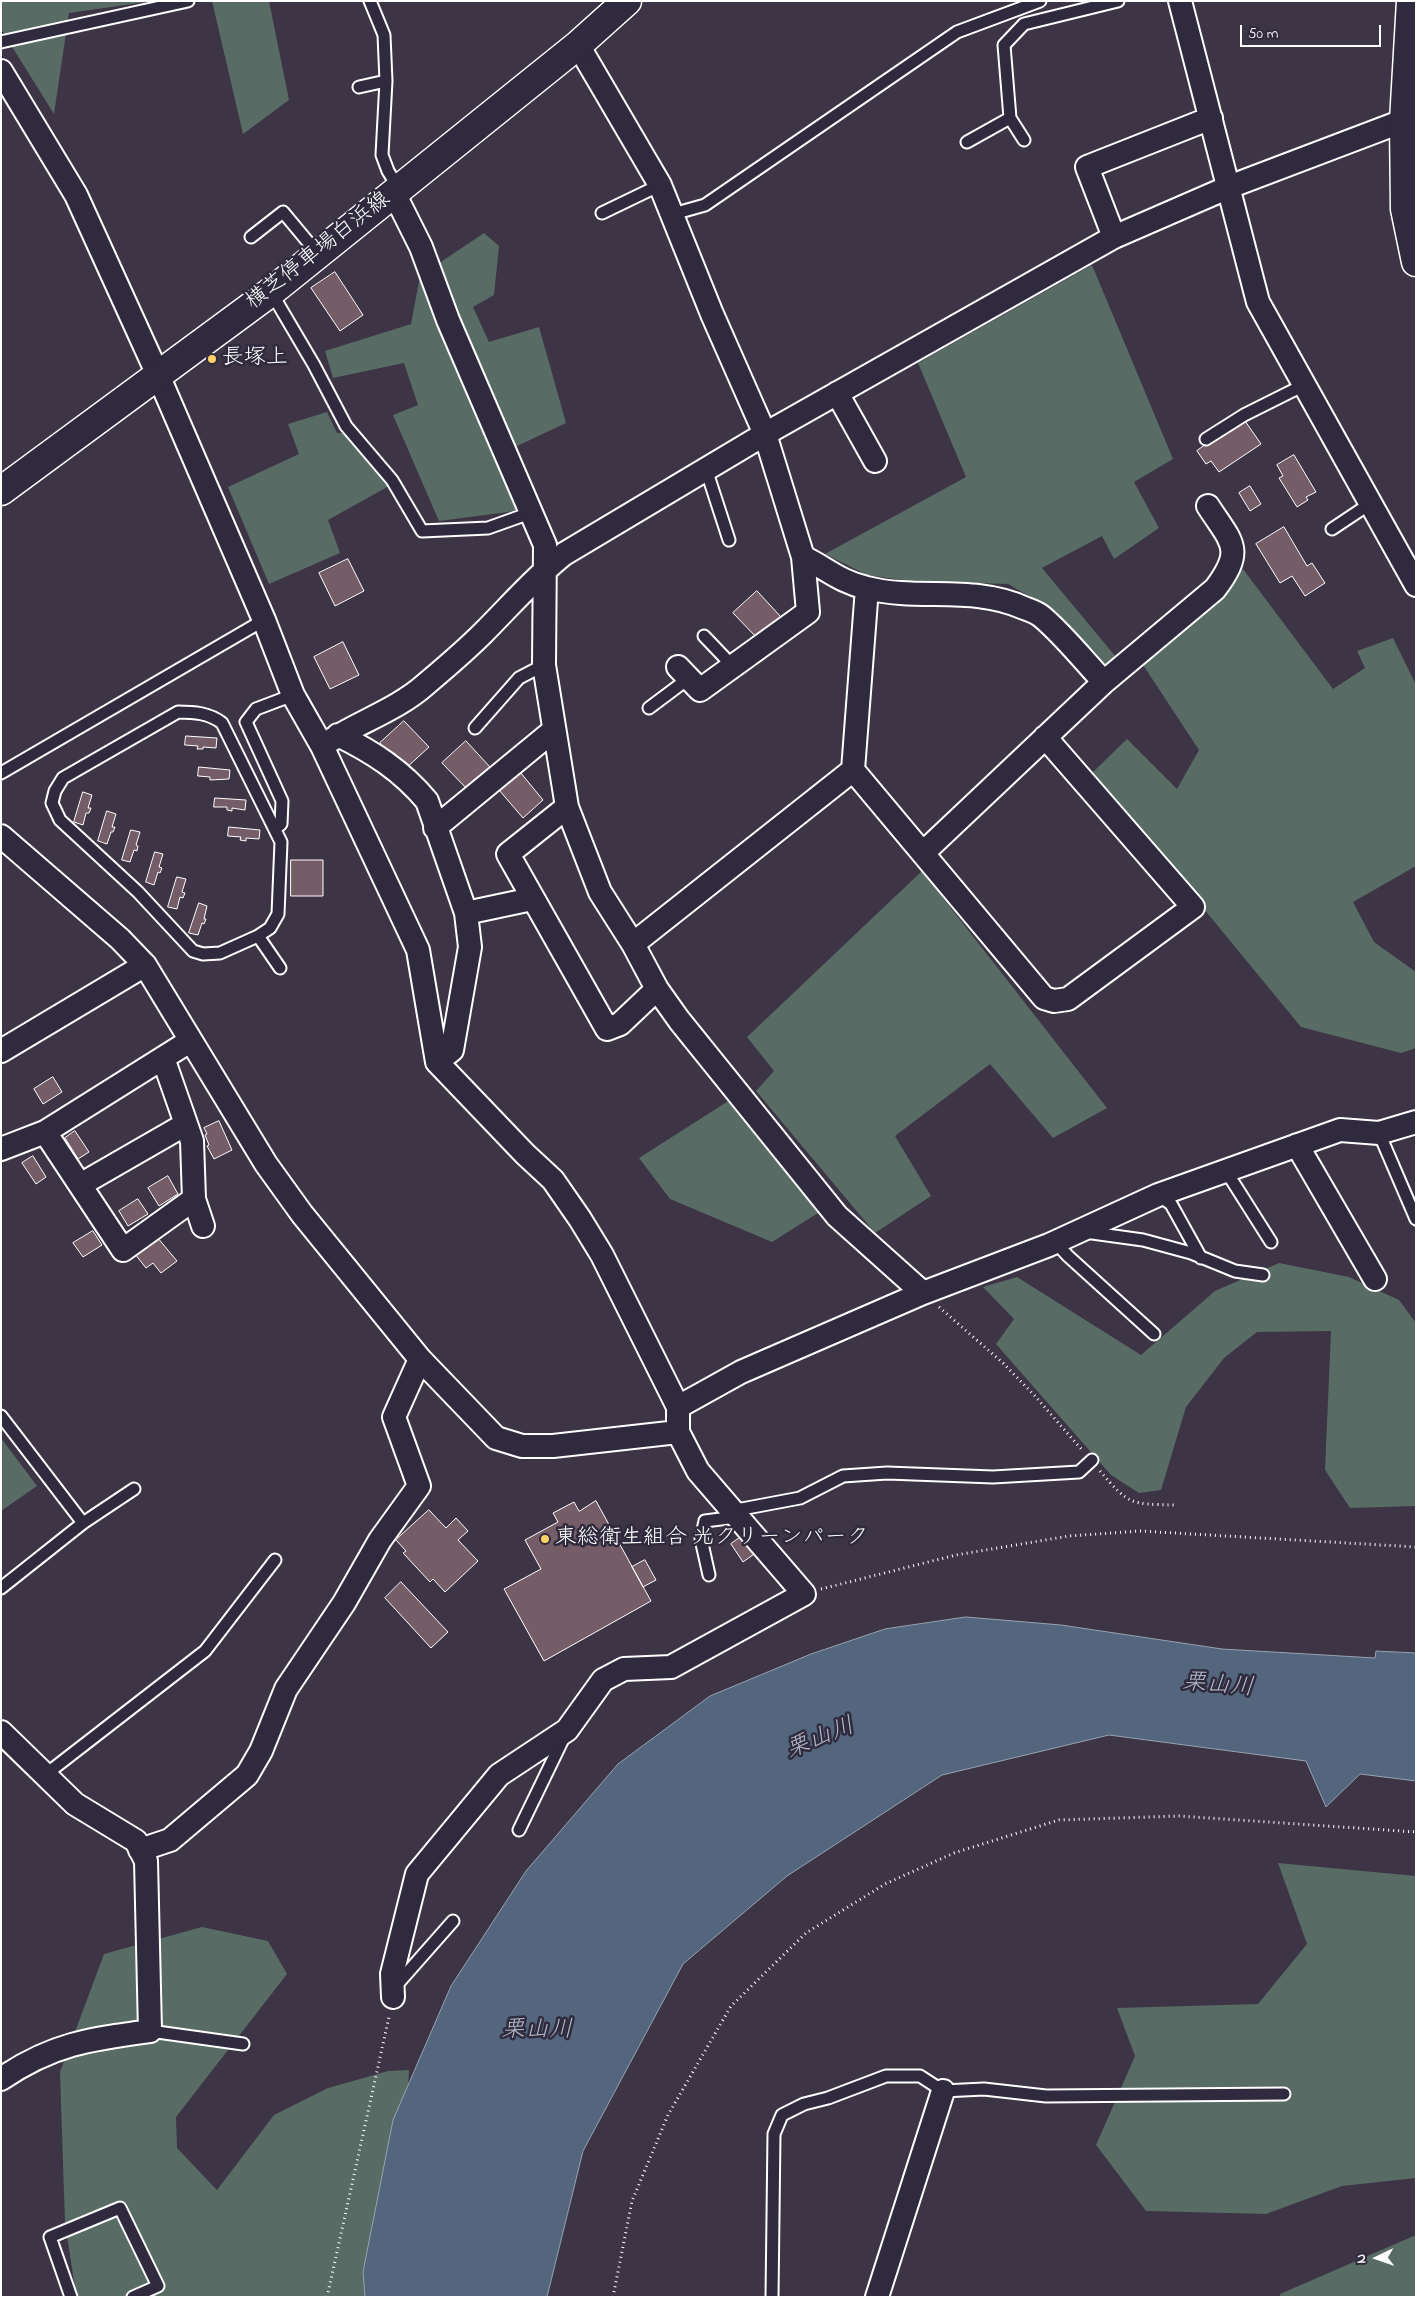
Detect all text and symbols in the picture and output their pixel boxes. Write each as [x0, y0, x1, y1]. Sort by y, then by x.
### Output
scale bar [1242, 15, 1383, 47]
text: 50 m [1248, 23, 1278, 45]
street label: 横芝停車場白浜線 [242, 187, 396, 317]
place label: 長塚上 [222, 346, 288, 372]
marker: 長塚上 [206, 353, 218, 365]
place label: 東総衛生組合 光クリーンパーク [555, 1526, 868, 1552]
marker: 東総衛生組合 光クリーンパーク [539, 1533, 551, 1545]
water label: 栗山川 [1181, 1670, 1255, 1704]
water label: 栗山川 [782, 1713, 860, 1767]
water label: 栗山川 [501, 2018, 573, 2046]
north arrow [1352, 2233, 1402, 2283]
text: N [1351, 2254, 1372, 2264]

